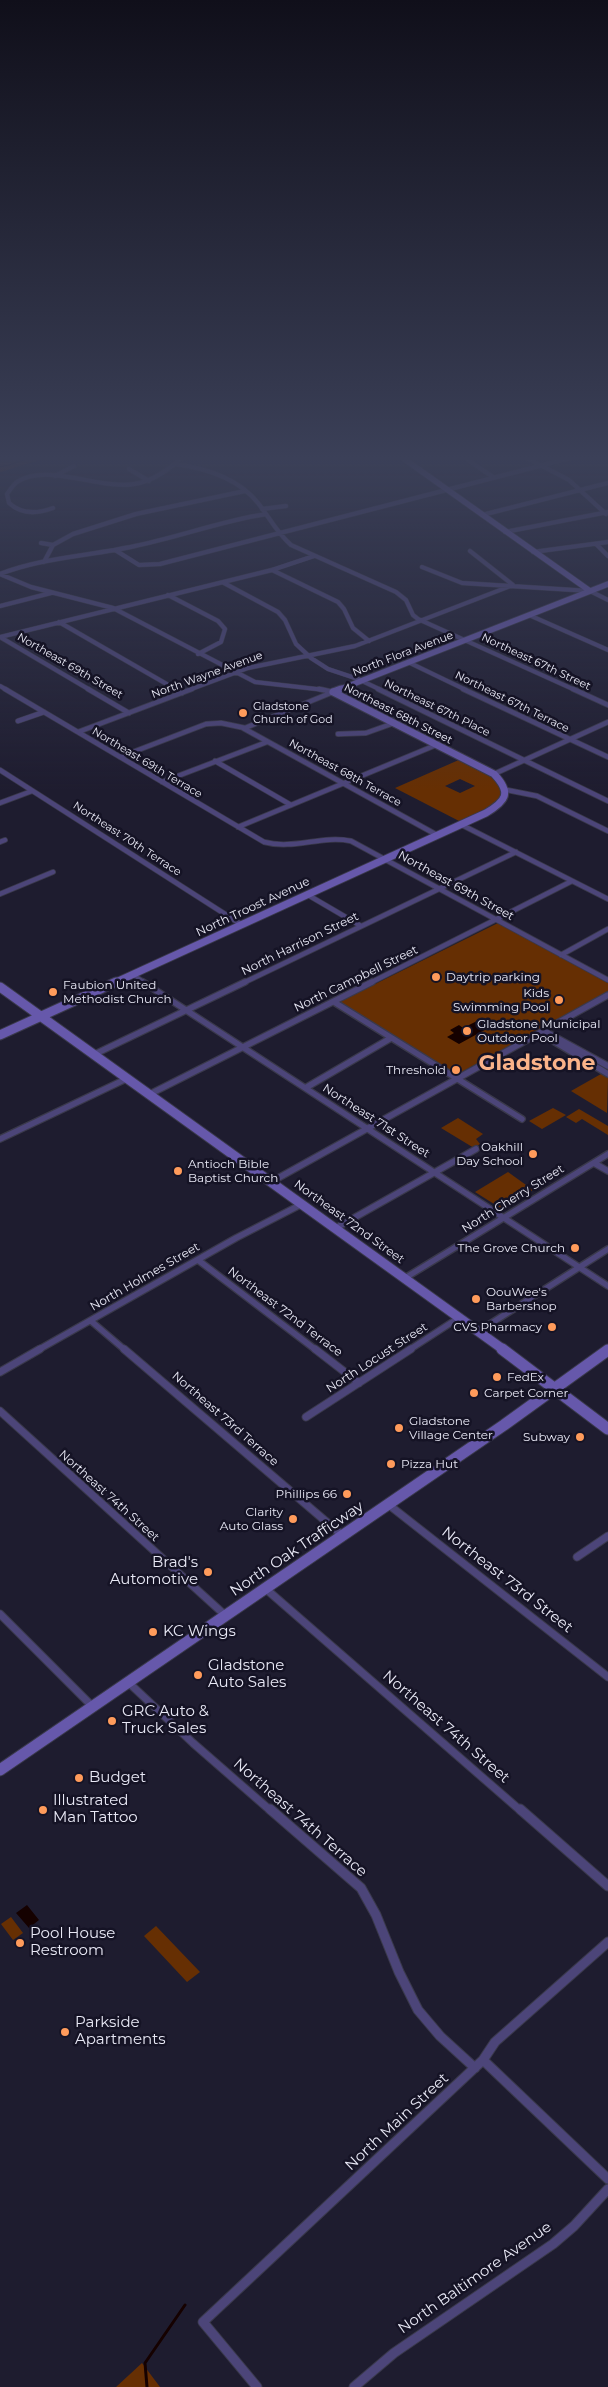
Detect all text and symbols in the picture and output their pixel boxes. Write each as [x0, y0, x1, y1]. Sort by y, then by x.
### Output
street label: North Flora Avenue [351, 629, 455, 679]
street label: Northeast 69th Street [15, 630, 125, 702]
street label: Northeast 67th Street [479, 631, 593, 693]
street label: North Wayne Avenue [150, 649, 264, 701]
street label: Northeast 67th Terrace [453, 669, 571, 735]
street label: Northeast 67th Place [382, 677, 492, 739]
street label: Northeast 68th Street [342, 681, 454, 747]
place label: Gladstone Church of God [253, 700, 333, 726]
marker: Gladstone Church of God [237, 707, 249, 719]
street label: Northeast 69th Terrace [90, 725, 204, 801]
street label: Northeast 68th Terrace [287, 737, 403, 809]
street label: Northeast 70th Terrace [70, 799, 184, 879]
street label: Northeast 69th Street [395, 848, 517, 924]
street label: North Troost Avenue [194, 874, 312, 940]
street label: North Harrison Street [239, 909, 361, 979]
street label: North Campbell Street [292, 943, 420, 1015]
place label: Daytrip parking [446, 970, 540, 984]
marker: Daytrip parking [430, 971, 442, 983]
place label: Faubion United Methodist Church [63, 978, 172, 1006]
marker: Faubion United Methodist Church [47, 986, 59, 998]
place label: Kids Swimming Pool [453, 986, 549, 1014]
marker: Kids Swimming Pool [553, 994, 565, 1006]
place label: Gladstone Municipal Outdoor Pool [477, 1017, 600, 1045]
marker: Gladstone Municipal Outdoor Pool [461, 1025, 473, 1037]
district label: Gladstone [479, 1051, 595, 1077]
place label: Threshold [386, 1063, 446, 1077]
marker: Threshold [450, 1064, 462, 1076]
street label: Northeast 71st Street [320, 1081, 432, 1161]
place label: Oakhill Day School [456, 1140, 523, 1168]
marker: Oakhill Day School [527, 1148, 539, 1160]
place label: Antioch Bible Baptist Church [188, 1157, 278, 1185]
street label: North Cherry Street [459, 1162, 567, 1236]
marker: Antioch Bible Baptist Church [172, 1165, 184, 1177]
street label: Northeast 72nd Street [291, 1177, 407, 1267]
street label: North Holmes Street [88, 1240, 202, 1314]
place label: The Grove Church [457, 1241, 565, 1255]
marker: The Grove Church [569, 1242, 581, 1254]
street label: Northeast 72nd Terrace [225, 1264, 345, 1360]
place label: OouWee's Barbershop [486, 1285, 557, 1313]
marker: OouWee's Barbershop [470, 1293, 482, 1305]
street label: North Locust Street [324, 1320, 430, 1396]
place label: CVS Pharmacy [453, 1320, 542, 1334]
marker: CVS Pharmacy [546, 1321, 558, 1333]
street label: Northeast 73rd Terrace [169, 1369, 281, 1469]
place label: FedEx [507, 1370, 544, 1384]
marker: FedEx [491, 1371, 503, 1383]
place label: Carpet Corner [484, 1386, 568, 1400]
marker: Carpet Corner [468, 1387, 480, 1399]
place label: Gladstone Village Center [409, 1414, 493, 1442]
marker: Gladstone Village Center [393, 1422, 405, 1434]
place label: Subway [523, 1430, 570, 1444]
marker: Subway [574, 1431, 586, 1443]
street label: Northeast 74th Street [56, 1447, 162, 1545]
place label: Pizza Hut [401, 1457, 458, 1471]
marker: Pizza Hut [385, 1458, 397, 1470]
place label: Phillips 66 [276, 1487, 337, 1501]
marker: Phillips 66 [341, 1488, 353, 1500]
street label: North Oak Trafficway [227, 1498, 367, 1600]
place label: Clarity Auto Glass [220, 1505, 283, 1533]
marker: Clarity Auto Glass [287, 1513, 299, 1525]
street label: Northeast 73rd Street [438, 1523, 576, 1637]
place label: Brad's Automotive [110, 1554, 198, 1589]
marker: Brad's Automotive [202, 1566, 214, 1578]
place label: KC Wings [163, 1623, 236, 1641]
marker: KC Wings [147, 1626, 159, 1638]
place label: Gladstone Auto Sales [208, 1657, 286, 1692]
street label: Northeast 74th Street [379, 1667, 513, 1787]
marker: Gladstone Auto Sales [192, 1669, 204, 1681]
place label: GRC Auto & Truck Sales [122, 1703, 209, 1738]
marker: GRC Auto & Truck Sales [106, 1715, 118, 1727]
street label: Northeast 74th Terrace [229, 1755, 371, 1881]
place label: Budget [89, 1769, 146, 1787]
marker: Budget [73, 1772, 85, 1784]
place label: Illustrated Man Tattoo [53, 1792, 138, 1827]
marker: Illustrated Man Tattoo [37, 1804, 49, 1816]
place label: Pool House Restroom [30, 1925, 115, 1960]
marker: Pool House Restroom [14, 1937, 26, 1949]
place label: Parkside Apartments [75, 2014, 166, 2049]
marker: Parkside Apartments [59, 2026, 71, 2038]
street label: North Main Street [342, 2070, 452, 2174]
street label: North Baltimore Avenue [395, 2218, 555, 2338]

